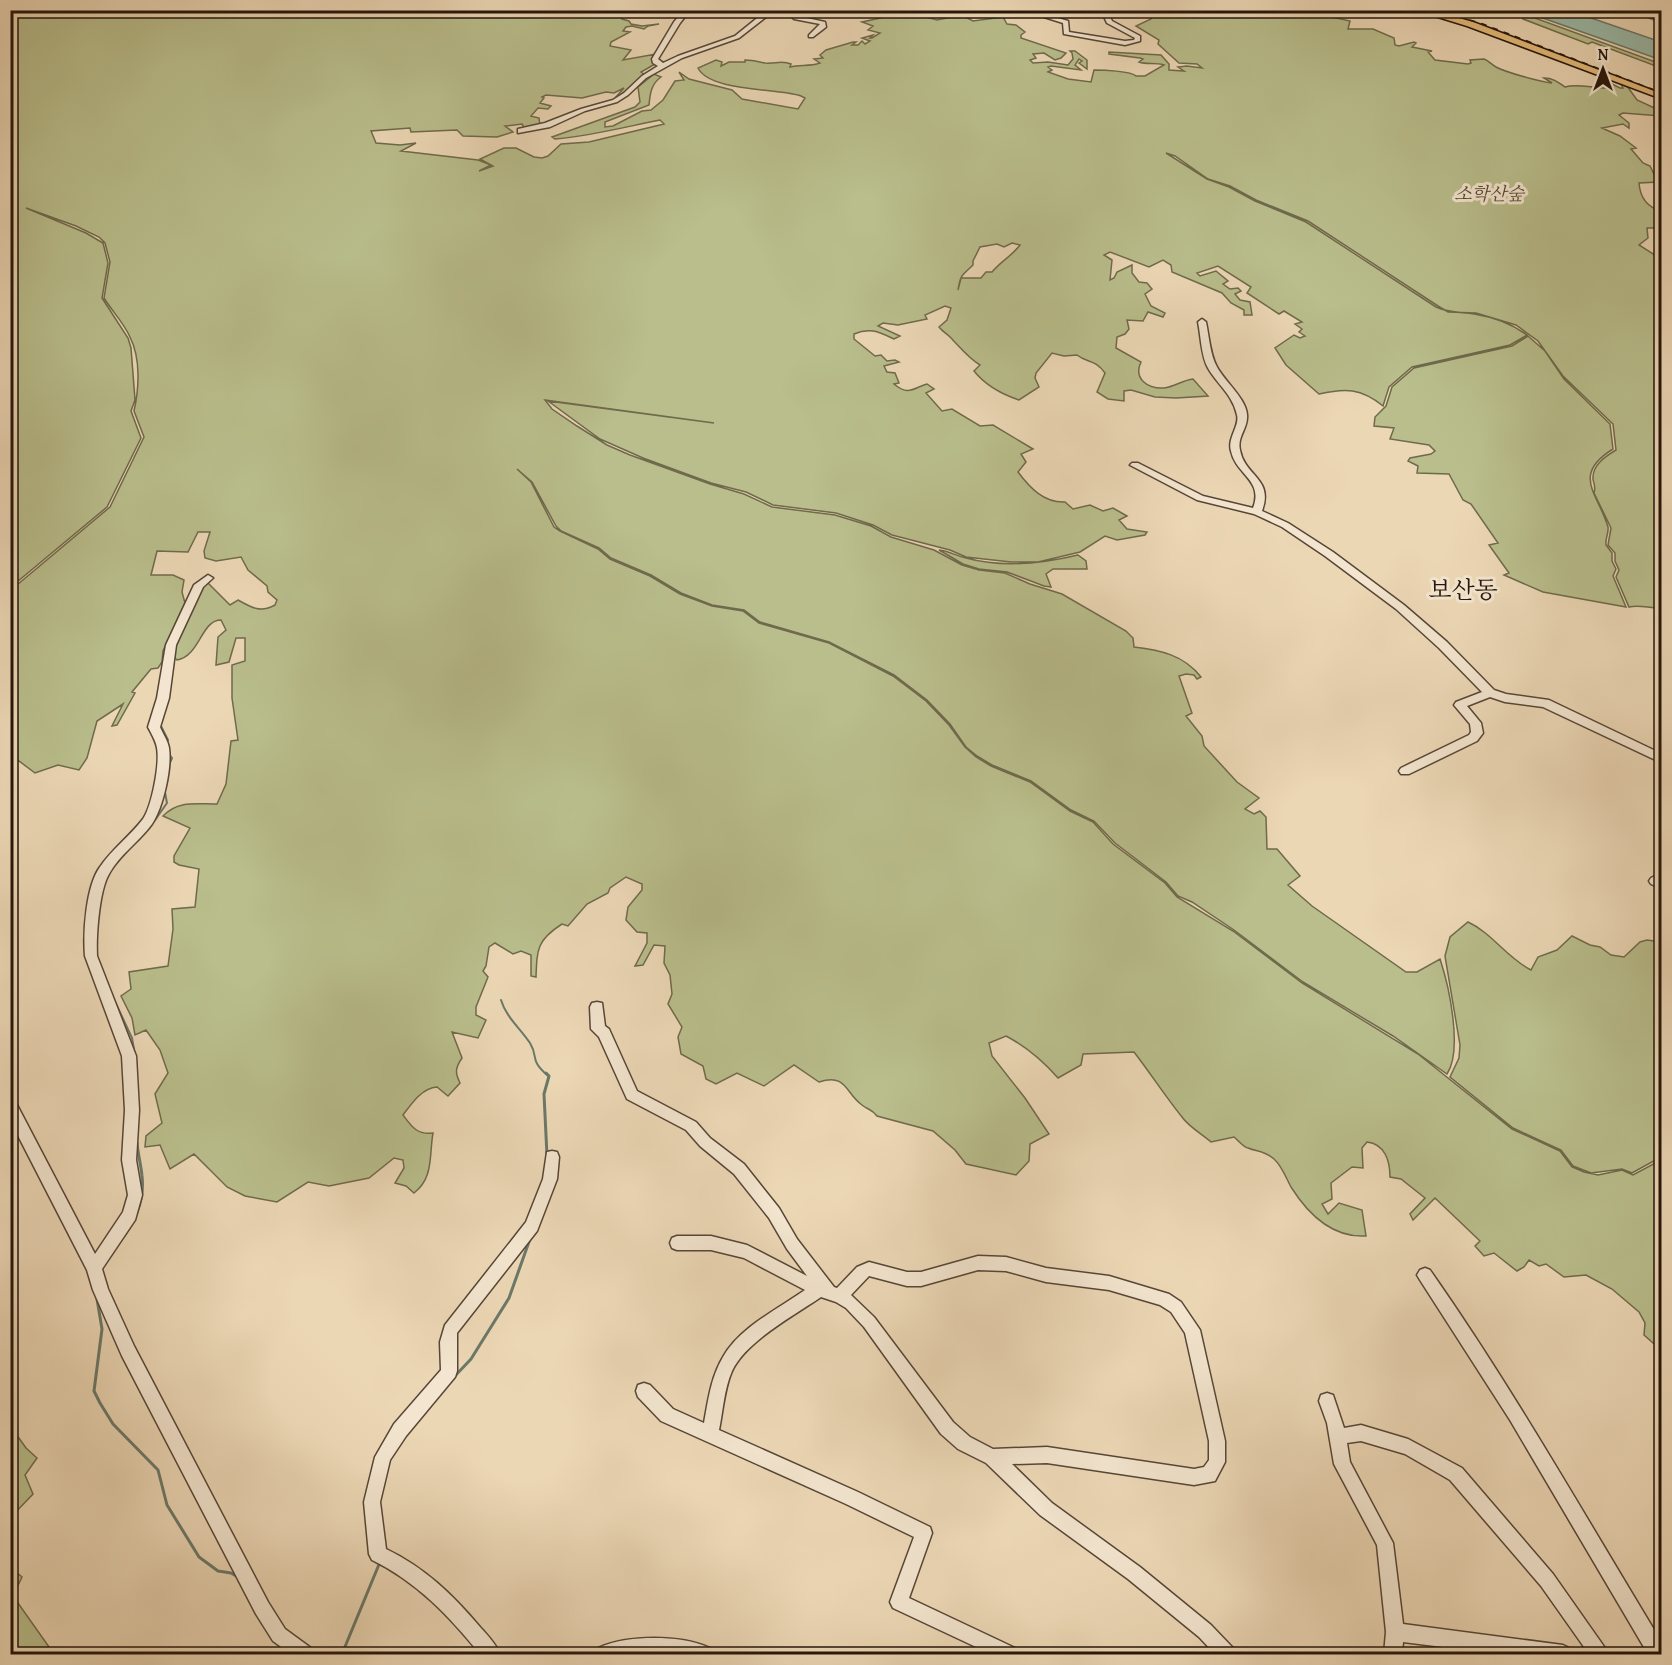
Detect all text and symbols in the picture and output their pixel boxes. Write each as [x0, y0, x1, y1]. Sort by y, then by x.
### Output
north arrow [1573, 39, 1633, 99]
text: N [1598, 42, 1609, 66]
park label: 소학산숲 [1454, 180, 1525, 207]
district label: 보산동 [1428, 572, 1498, 607]

